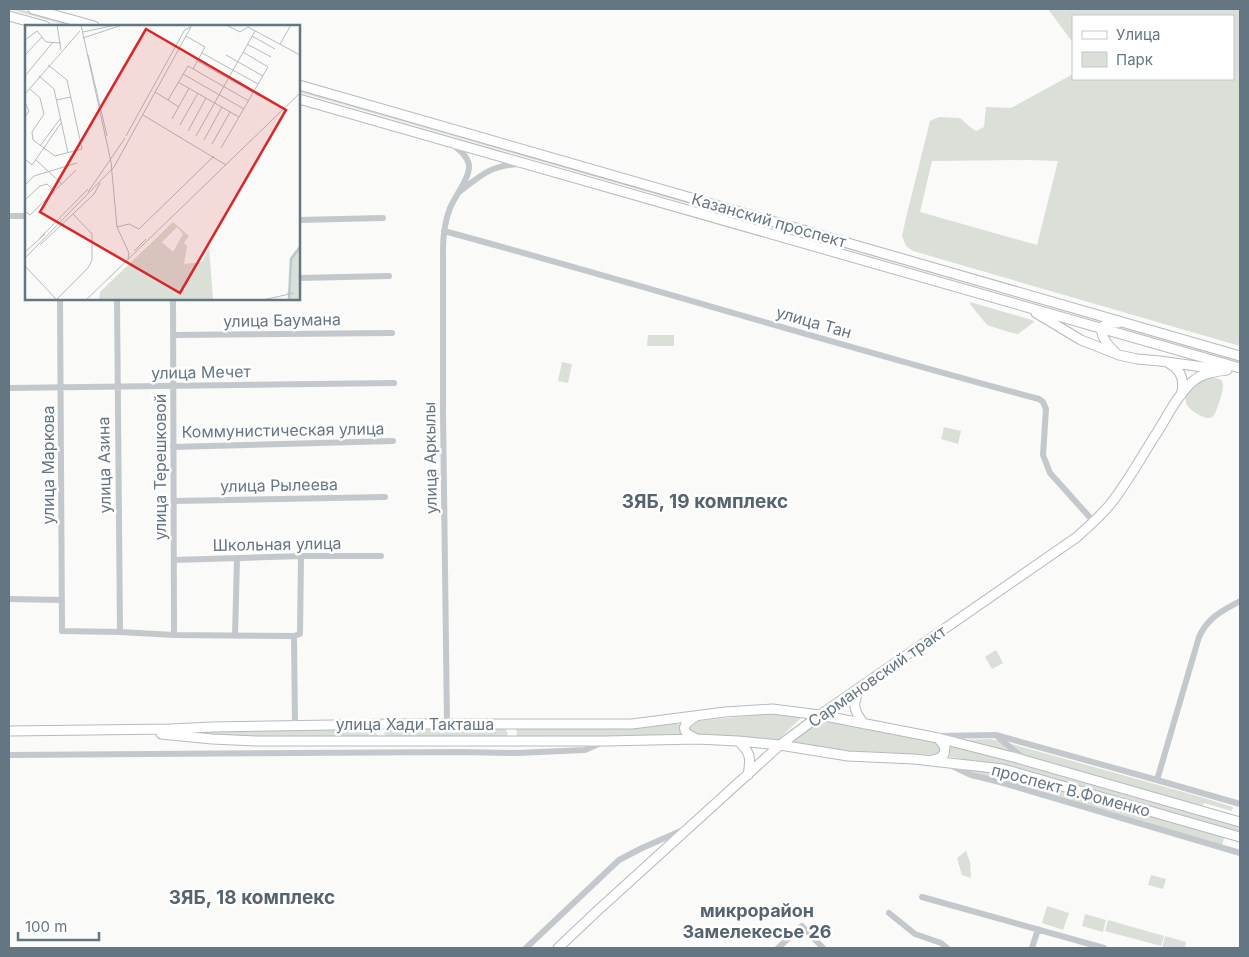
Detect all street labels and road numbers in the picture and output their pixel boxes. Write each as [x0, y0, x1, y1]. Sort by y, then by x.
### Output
street label: Казанский проспект [689, 188, 849, 252]
street label: улица Тан [774, 302, 854, 342]
street label: улица Баумана [223, 309, 341, 331]
street label: улица Мечет [151, 361, 252, 383]
street label: улица Терешковой [150, 394, 170, 540]
street label: улица Аркылы [419, 402, 441, 514]
street label: улица Маркова [38, 405, 58, 525]
street label: улица Азина [93, 416, 115, 514]
street label: Коммунистическая улица [181, 418, 385, 442]
street label: улица Рылеева [220, 474, 338, 496]
street label: Школьная улица [213, 533, 341, 555]
street label: Сармановский тракт [804, 621, 950, 731]
street label: улица Хади Такташа [336, 714, 494, 734]
street label: проспект В.Фоменко [989, 759, 1153, 821]

